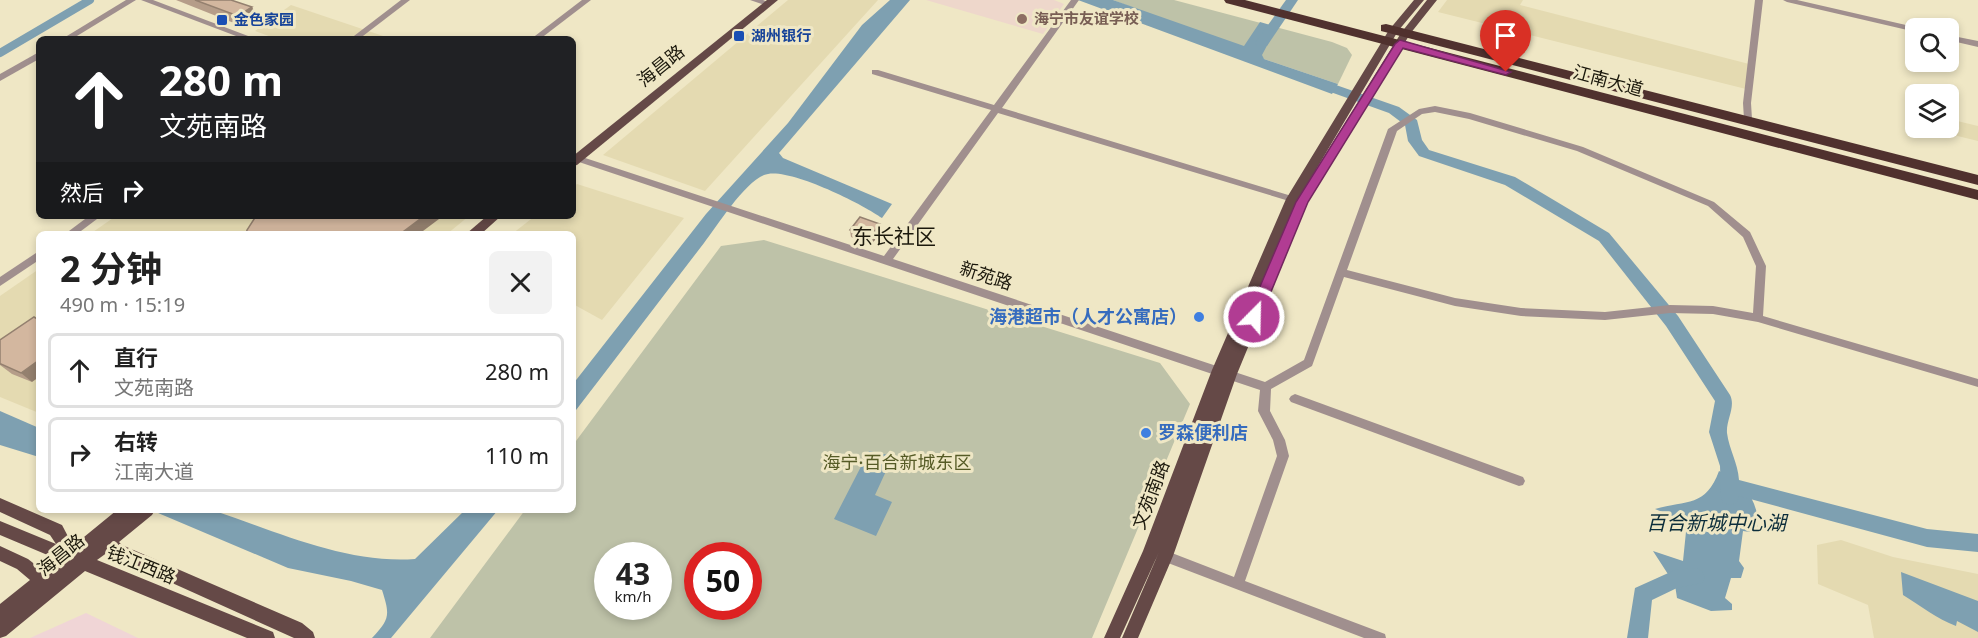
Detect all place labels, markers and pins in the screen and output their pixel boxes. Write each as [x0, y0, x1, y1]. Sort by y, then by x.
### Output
place label: 海宁市友谊学校 [1034, 8, 1139, 28]
place label: 金色家园 [234, 9, 294, 29]
pin [1480, 10, 1531, 72]
marker: 海宁市友谊学校 [1015, 12, 1029, 26]
marker: 金色家园 [215, 13, 229, 27]
place label: 湖州银行 [751, 25, 811, 45]
marker: 湖州银行 [732, 29, 746, 43]
place label: 海港超市（人才公寓店） [989, 304, 1187, 328]
marker: 海港超市（人才公寓店） [1192, 310, 1206, 324]
place label: 罗森便利店 [1158, 420, 1248, 444]
marker: 罗森便利店 [1139, 426, 1153, 440]

